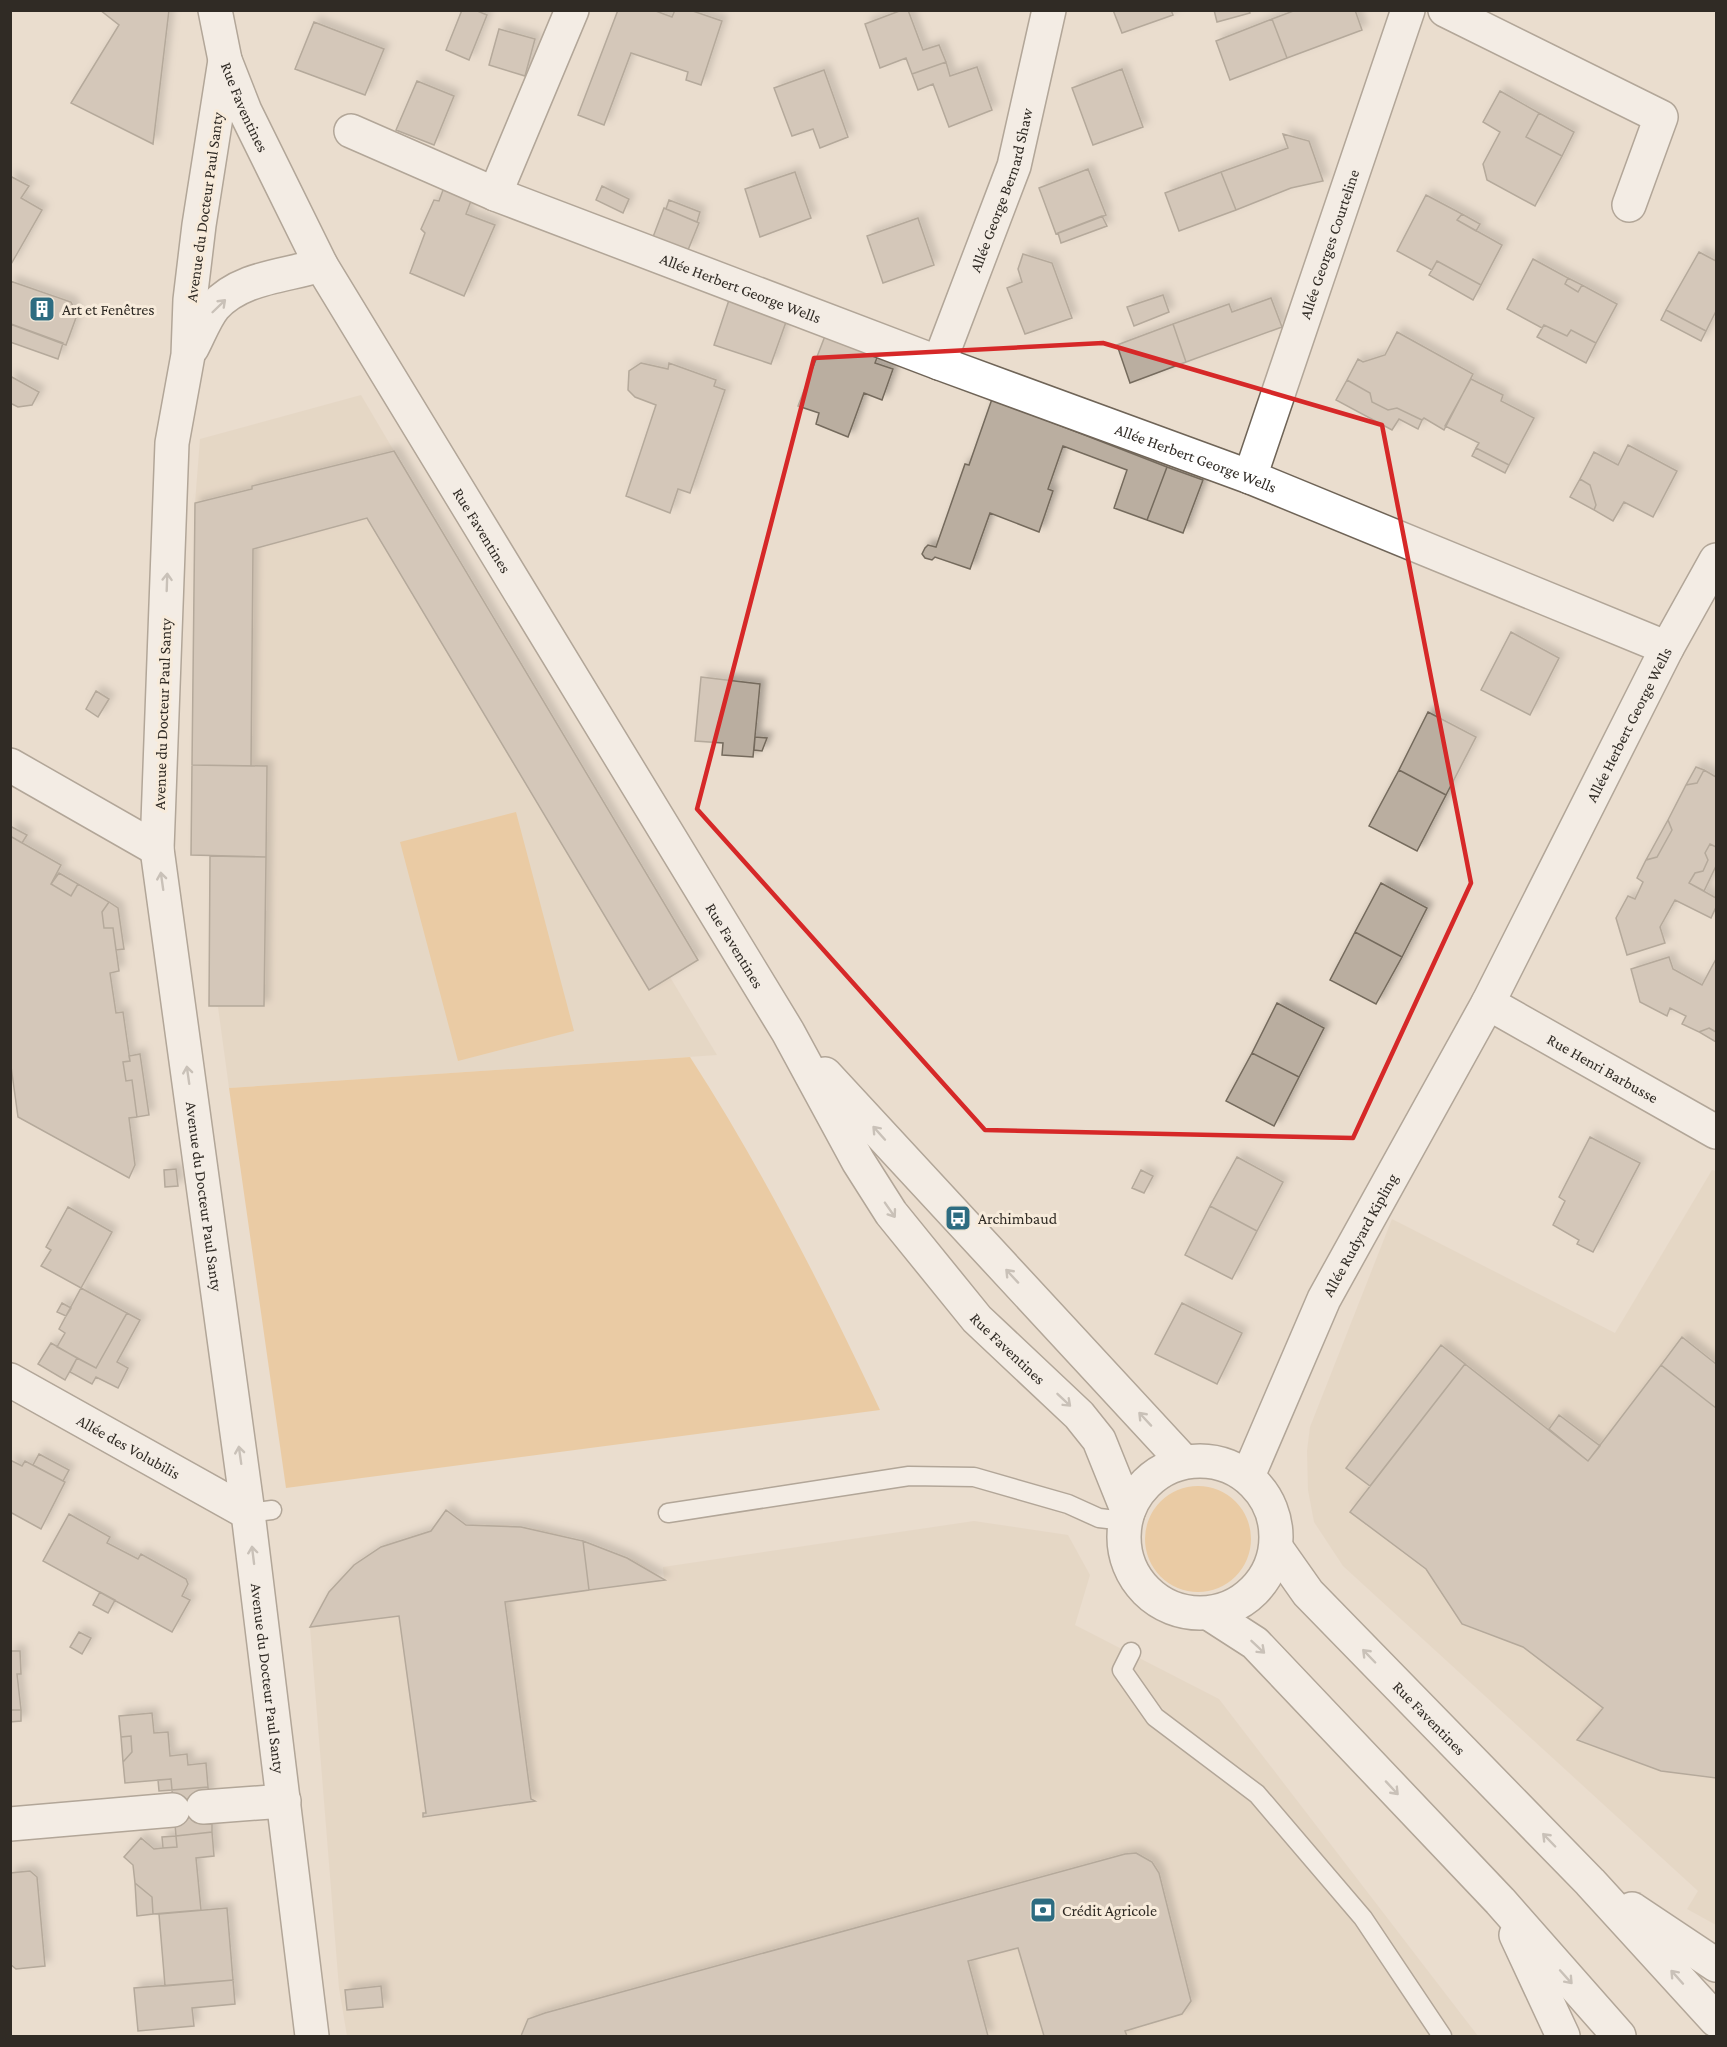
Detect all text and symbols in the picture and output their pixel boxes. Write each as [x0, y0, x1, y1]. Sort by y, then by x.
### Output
street label: Rue Faventines [218, 60, 272, 155]
street label: Allée George Bernard Shaw [966, 106, 1036, 275]
street label: Avenue du Docteur Paul Santy [183, 110, 227, 303]
street label: Allée Georges Courteline [1296, 167, 1362, 321]
street label: Allée Herbert George Wells [658, 250, 823, 326]
building icon: Art et Fenêtres [27, 294, 57, 324]
one-way arrow [211, 298, 226, 313]
place label: Art et Fenêtres [62, 301, 155, 318]
street label: Allée Herbert George Wells [1113, 420, 1279, 496]
street label: Rue Faventines [450, 485, 514, 576]
one-way arrow [162, 572, 173, 592]
street label: Avenue du Docteur Paul Santy [151, 617, 175, 810]
street label: Allée Herbert George Wells [1583, 645, 1675, 805]
one-way arrow [156, 872, 167, 892]
street label: Rue Faventines [702, 900, 767, 991]
street label: Rue Henri Barbusse [1544, 1030, 1661, 1106]
one-way arrow [183, 1065, 194, 1085]
street label: Avenue du Docteur Paul Santy [183, 1100, 226, 1293]
one-way arrow [872, 1126, 886, 1141]
street label: Allée Rudyard Kipling [1319, 1170, 1402, 1300]
one-way arrow [884, 1202, 896, 1218]
bus stop icon: Archimbaud [943, 1203, 973, 1233]
place label: Archimbaud [978, 1210, 1058, 1227]
one-way arrow [1005, 1269, 1019, 1284]
street label: Rue Faventines [967, 1310, 1049, 1388]
one-way arrow [1056, 1393, 1071, 1408]
street label: Allée des Volubilis [74, 1411, 183, 1482]
one-way arrow [1138, 1412, 1152, 1427]
one-way arrow [234, 1446, 245, 1466]
one-way arrow [247, 1546, 258, 1566]
street label: Avenue du Docteur Paul Santy [248, 1582, 288, 1775]
one-way arrow [1250, 1640, 1265, 1654]
one-way arrow [1362, 1648, 1376, 1663]
street label: Rue Faventines [1390, 1678, 1469, 1758]
one-way arrow [1385, 1781, 1400, 1796]
one-way arrow [1542, 1833, 1557, 1848]
bank icon: Crédit Agricole [1028, 1895, 1058, 1925]
place label: Crédit Agricole [1062, 1902, 1157, 1920]
one-way arrow [1559, 1969, 1573, 1984]
one-way arrow [1670, 1970, 1684, 1985]

